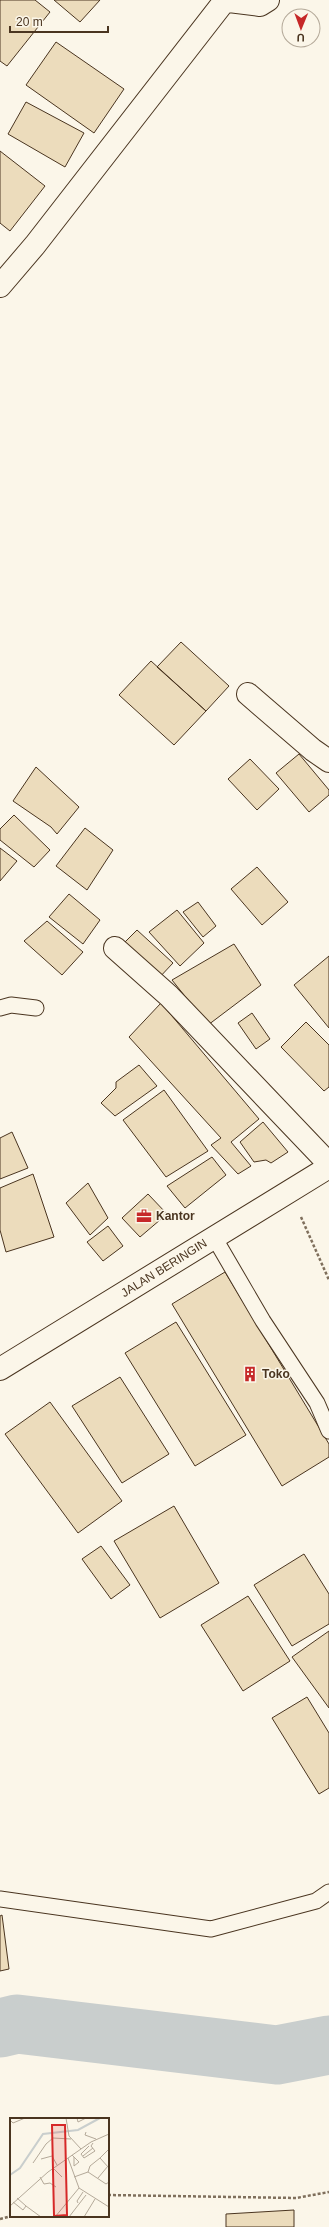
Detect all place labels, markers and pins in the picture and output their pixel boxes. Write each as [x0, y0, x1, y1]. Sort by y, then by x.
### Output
office icon: Kantor [135, 1207, 153, 1225]
place label: Kantor [156, 1209, 195, 1223]
building icon: Toko [241, 1365, 259, 1383]
place label: Toko [262, 1367, 290, 1381]

